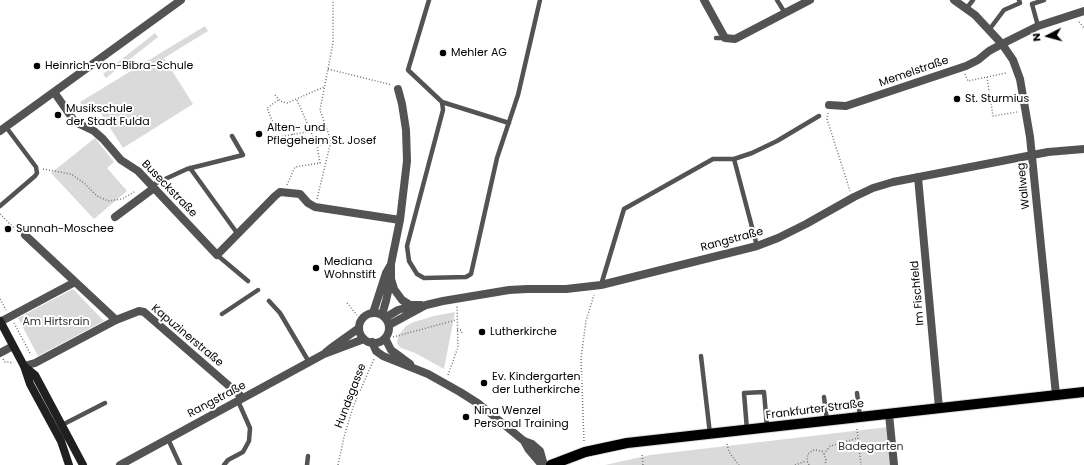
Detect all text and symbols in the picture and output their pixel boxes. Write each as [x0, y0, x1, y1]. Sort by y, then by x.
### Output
north arrow [1028, 16, 1068, 56]
text: N [1028, 32, 1044, 42]
place label: Mehler AG [451, 46, 507, 60]
marker: Mehler AG [438, 48, 448, 58]
street label: Memelstraße [877, 54, 951, 90]
place label: Heinrich-von-Bibra-Schule [45, 59, 193, 73]
marker: Heinrich-von-Bibra-Schule [32, 61, 42, 71]
place label: St. Sturmius [965, 92, 1029, 106]
marker: St. Sturmius [952, 94, 962, 104]
place label: Musikschule der Stadt Fulda [66, 102, 150, 128]
marker: Musikschule der Stadt Fulda [53, 110, 63, 120]
place label: Alten- und Pflegeheim St. Josef [267, 121, 376, 147]
marker: Alten- und Pflegeheim St. Josef [254, 129, 264, 139]
street label: Buseckstraße [138, 158, 200, 220]
street label: Wallweg [1015, 162, 1033, 210]
place label: Sunnah-Moschee [16, 222, 114, 236]
marker: Sunnah-Moschee [3, 224, 13, 234]
street label: Rangstraße [699, 225, 765, 255]
place label: Mediana Wohnstift [324, 255, 376, 281]
street label: Im Fischfeld [909, 260, 927, 326]
marker: Mediana Wohnstift [311, 263, 321, 273]
street label: Kapuzinerstraße [148, 302, 226, 370]
park label: Am Hirtsrain [22, 315, 90, 329]
place label: Lutherkirche [490, 325, 557, 339]
marker: Lutherkirche [477, 327, 487, 337]
street label: Hundsgasse [333, 362, 369, 430]
place label: Ev. Kindergarten der Lutherkirche [492, 370, 581, 396]
marker: Ev. Kindergarten der Lutherkirche [479, 378, 489, 388]
street label: Rangstraße [186, 379, 248, 421]
street label: Frankfurter Straße [765, 397, 865, 423]
place label: Nina Wenzel Personal Training [474, 404, 569, 430]
marker: Nina Wenzel Personal Training [461, 412, 471, 422]
park label: Badegarten [838, 440, 904, 454]

